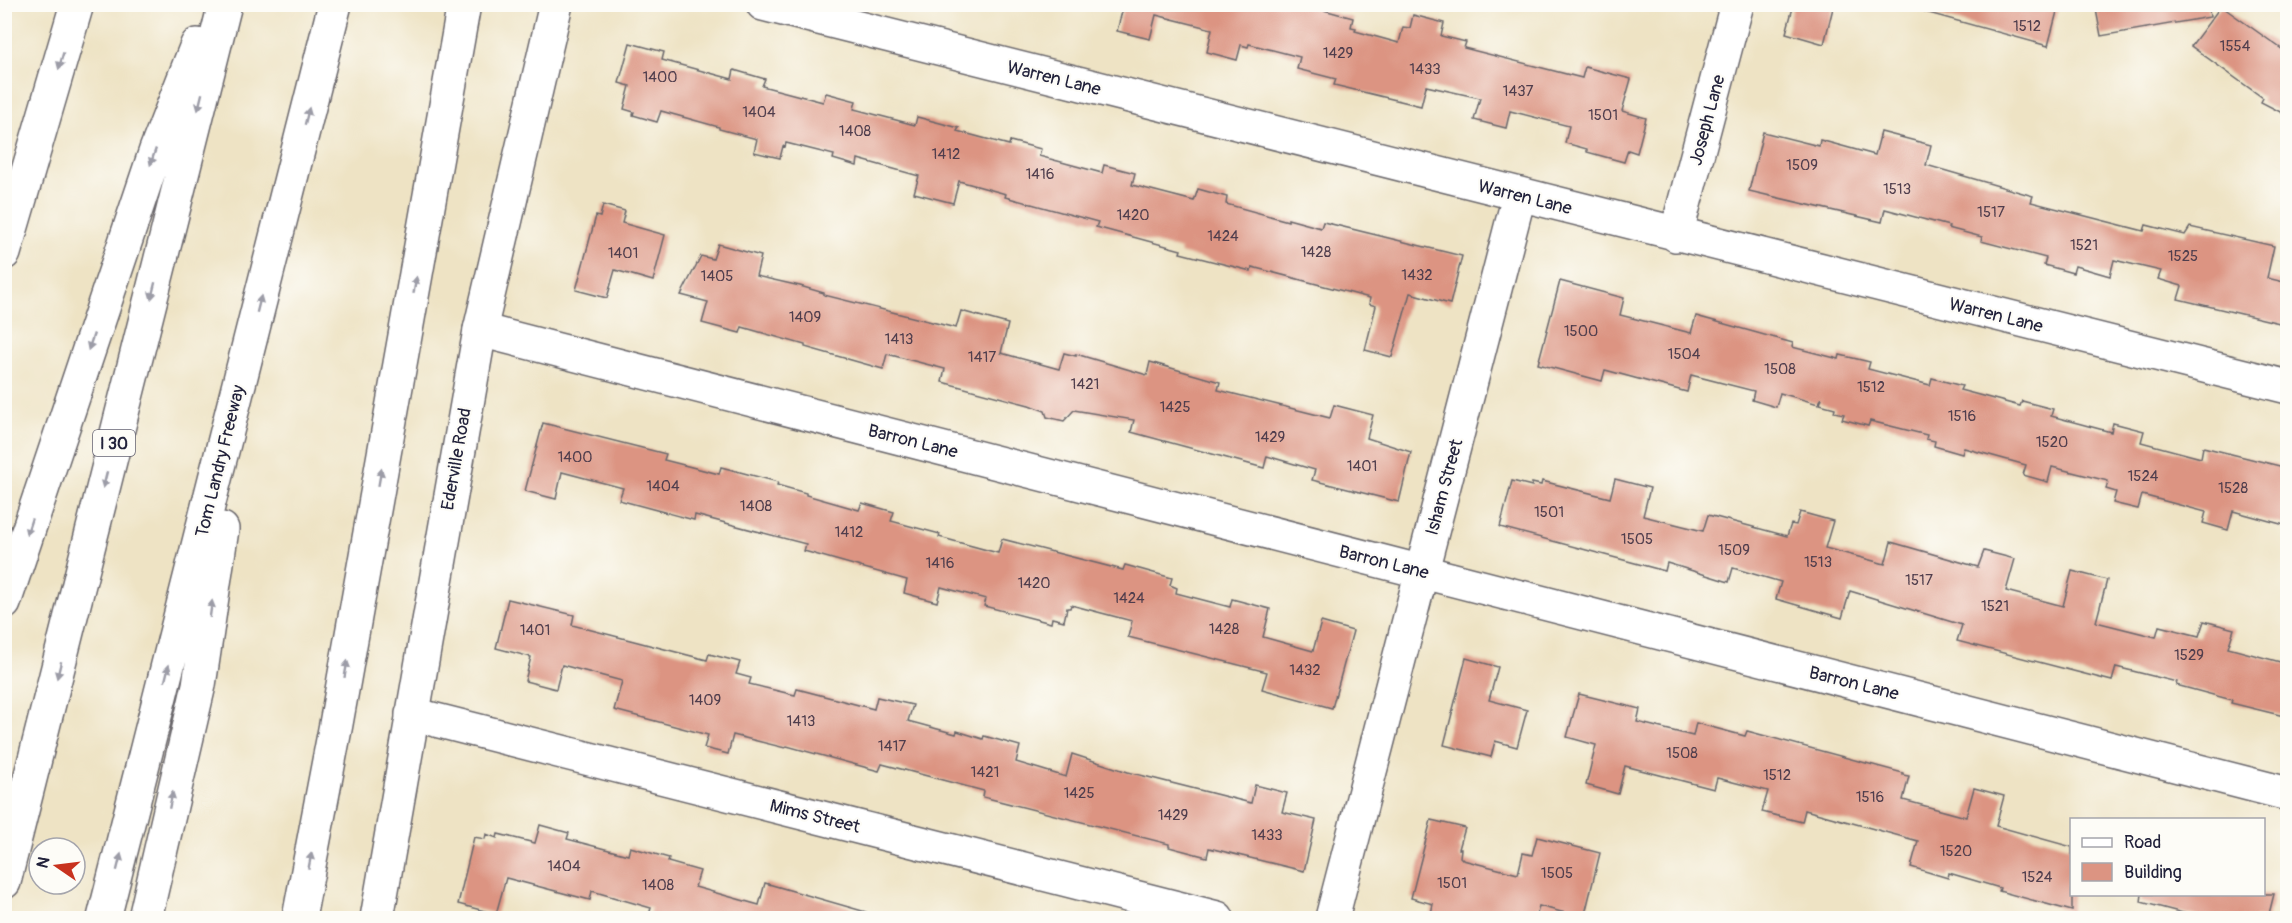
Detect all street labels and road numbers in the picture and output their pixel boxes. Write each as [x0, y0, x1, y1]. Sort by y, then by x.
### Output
street label: Warren Lane [1005, 56, 1103, 101]
street label: Joseph Lane [1684, 72, 1731, 168]
street label: Warren Lane [1476, 175, 1574, 220]
street label: Warren Lane [1947, 293, 2045, 338]
street label: Tom Landry Freeway [190, 382, 251, 540]
street label: Ederville Road [436, 406, 477, 512]
street label: Barron Lane [866, 419, 960, 464]
road number: I 30 [93, 430, 135, 456]
street label: Isham Street [1421, 436, 1469, 538]
street label: Barron Lane [1337, 540, 1431, 585]
street label: Barron Lane [1807, 661, 1901, 706]
street label: Mims Street [767, 794, 863, 839]

